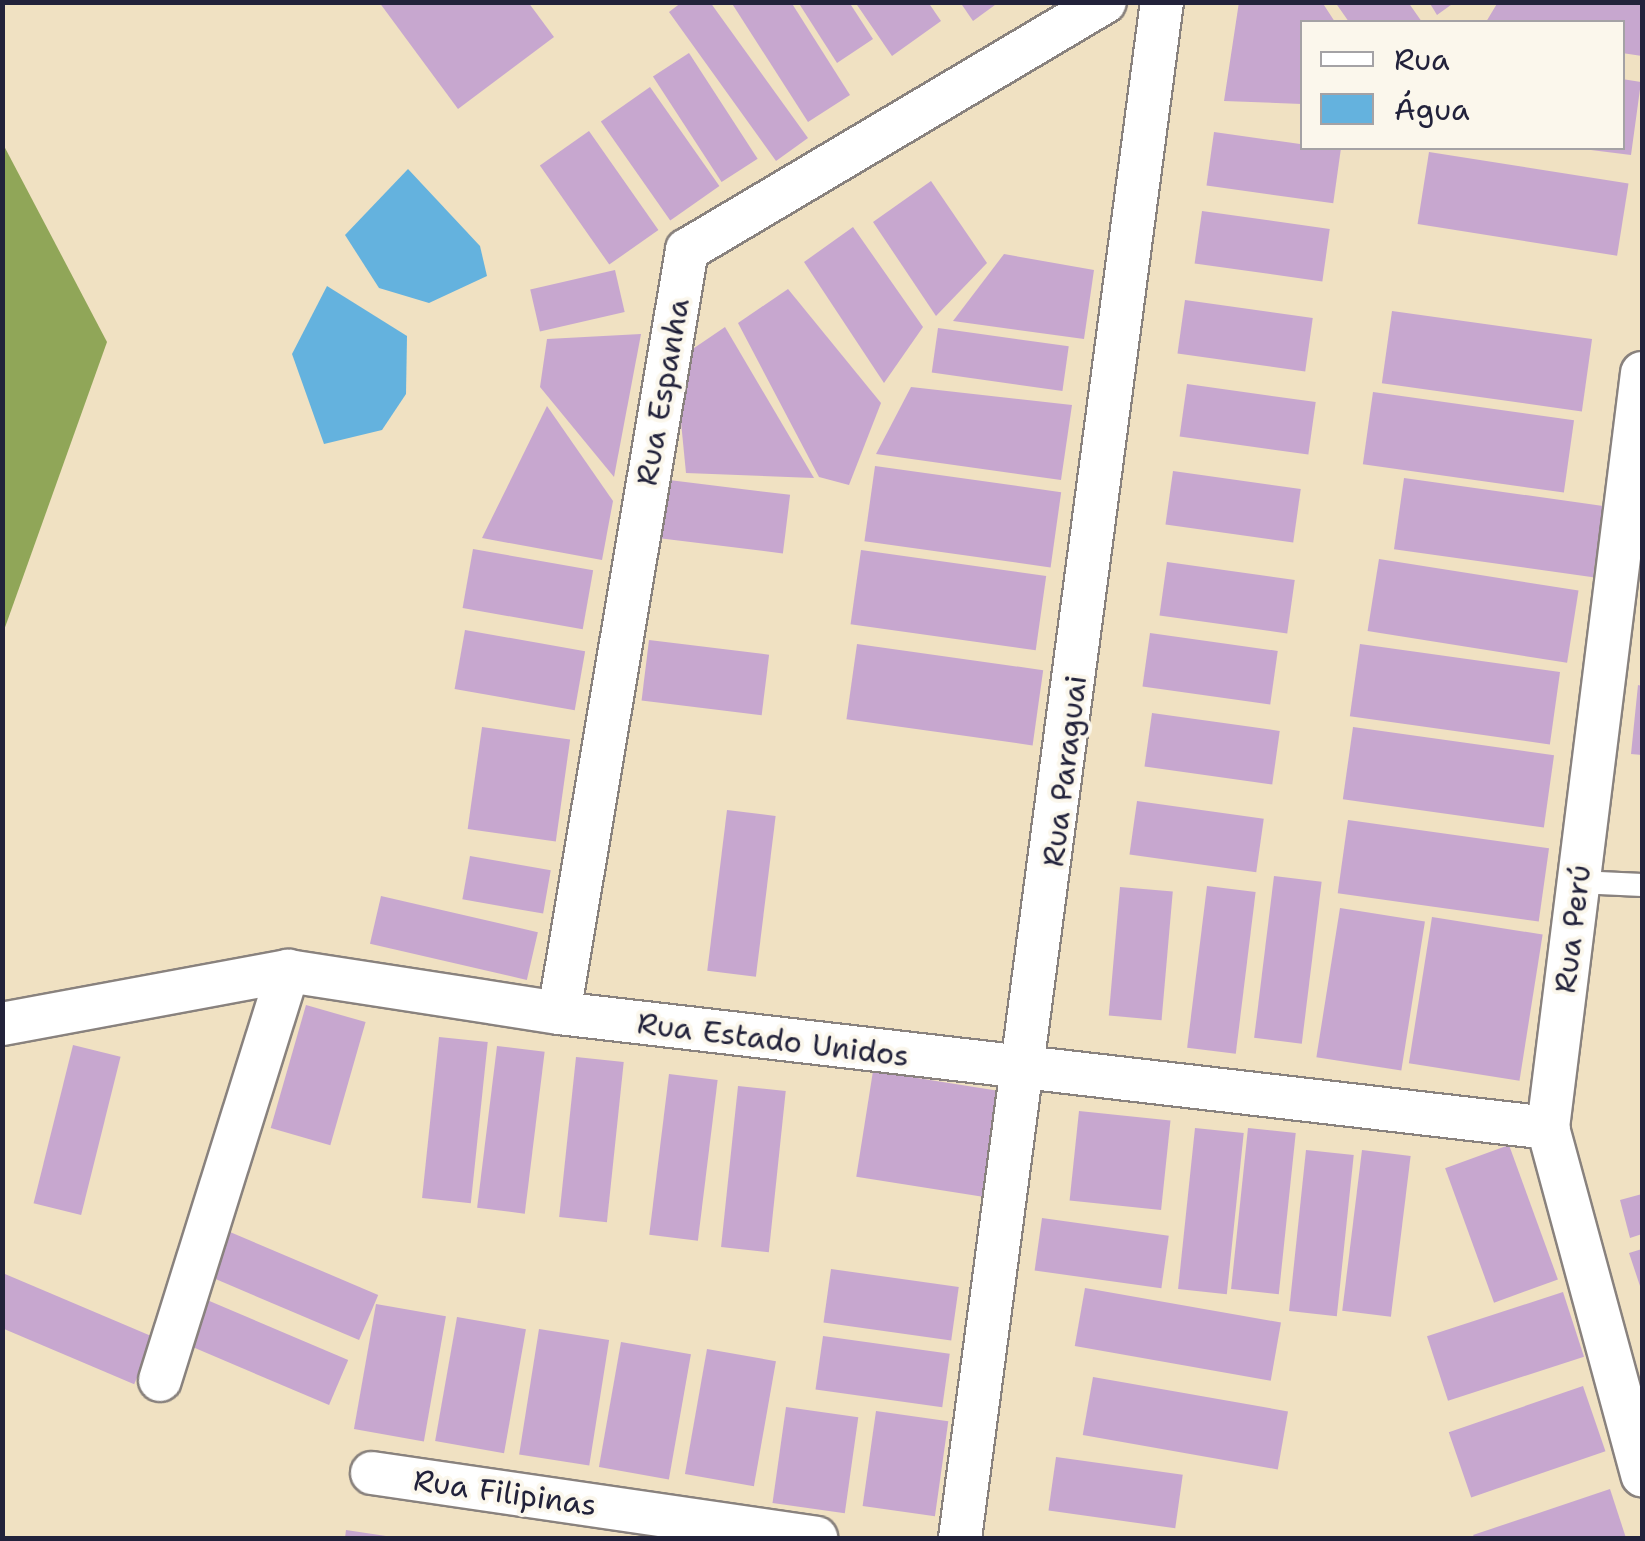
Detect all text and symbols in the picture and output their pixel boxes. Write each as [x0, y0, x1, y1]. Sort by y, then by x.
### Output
legend [1300, 20, 1625, 150]
text: Rua [1394, 39, 1450, 80]
text: Água [1394, 89, 1470, 130]
street label: Rua Espanha [629, 296, 697, 488]
street label: Rua Paraguai [1035, 673, 1095, 869]
street label: Rua Perú [1547, 863, 1599, 995]
street label: Rua Estado Unidos [635, 1005, 911, 1075]
street label: Rua Filipinas [411, 1462, 599, 1524]

